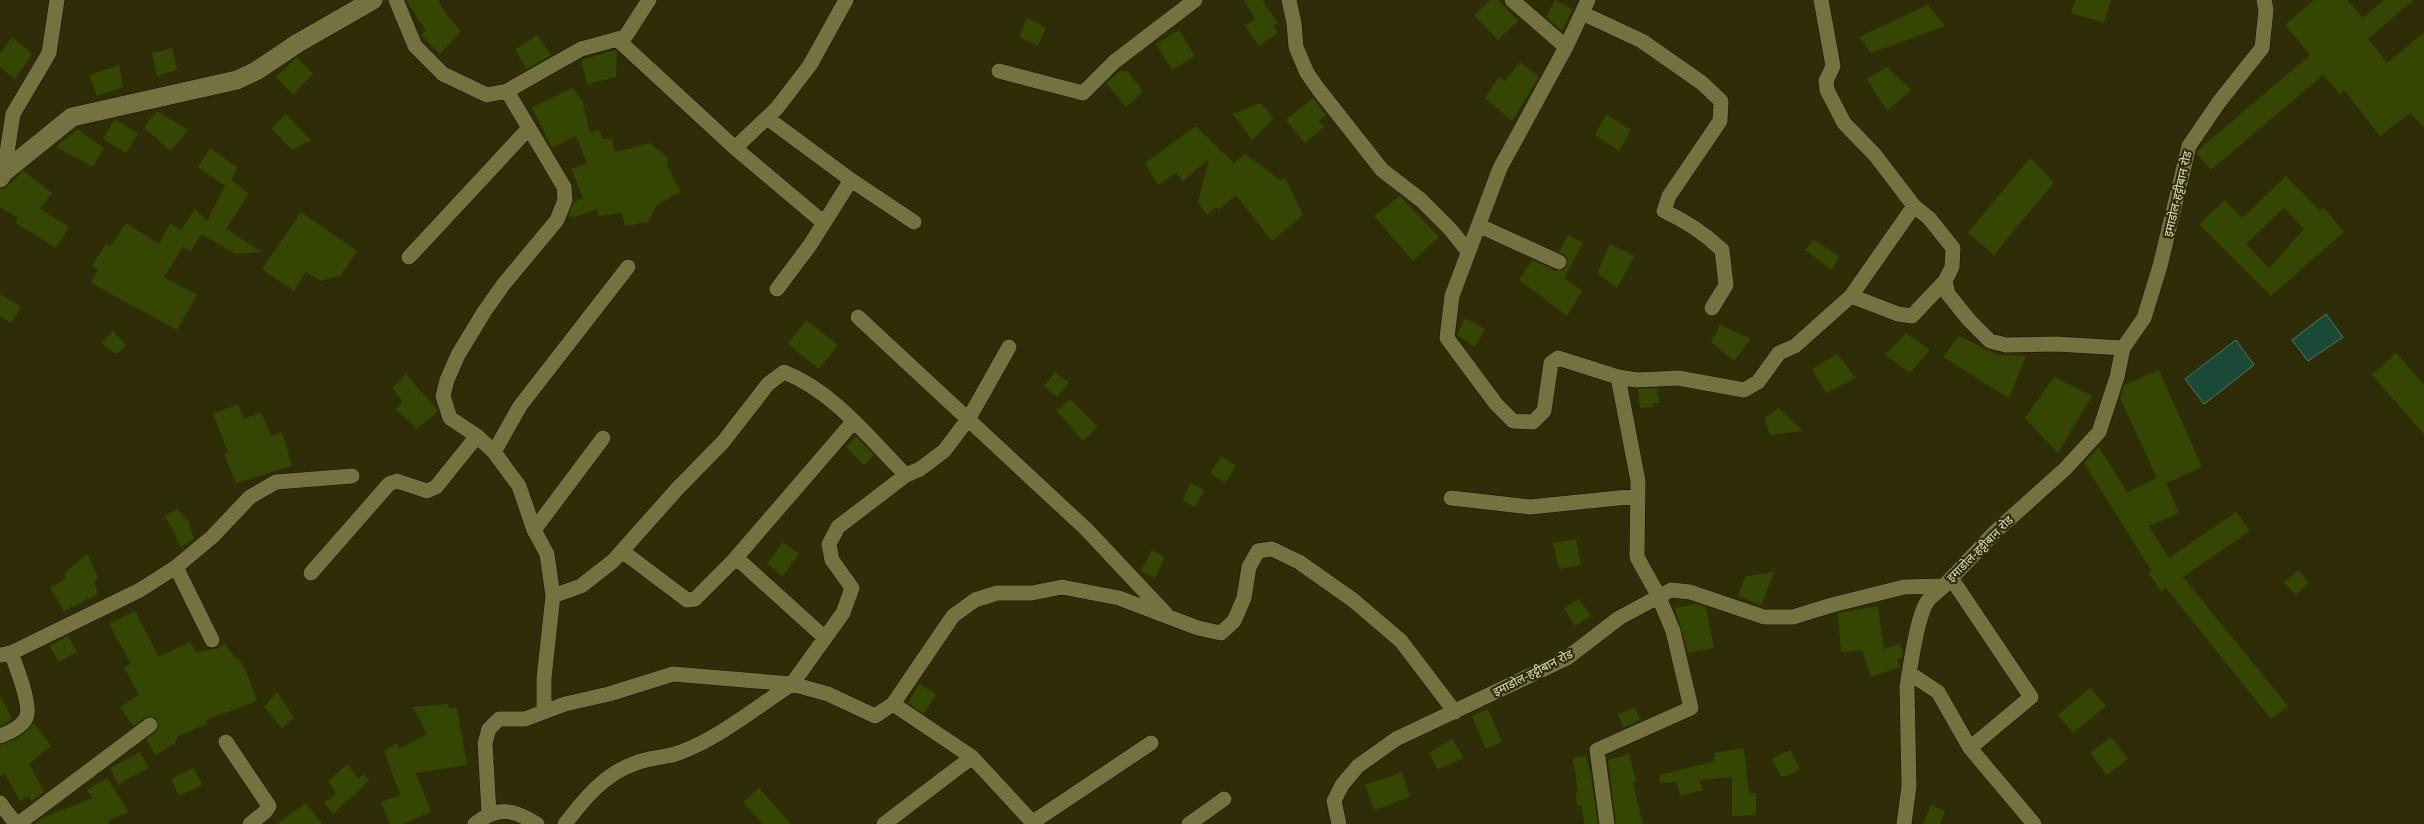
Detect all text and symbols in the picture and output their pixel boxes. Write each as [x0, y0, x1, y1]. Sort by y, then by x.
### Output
street label: इमाडोल-हट्टीबान रोड [2160, 149, 2195, 238]
street label: इमाडोल-हट्टीबान रोड [1943, 512, 2016, 585]
street label: इमाडोल-हट्टीबान रोड [1490, 646, 1576, 699]

